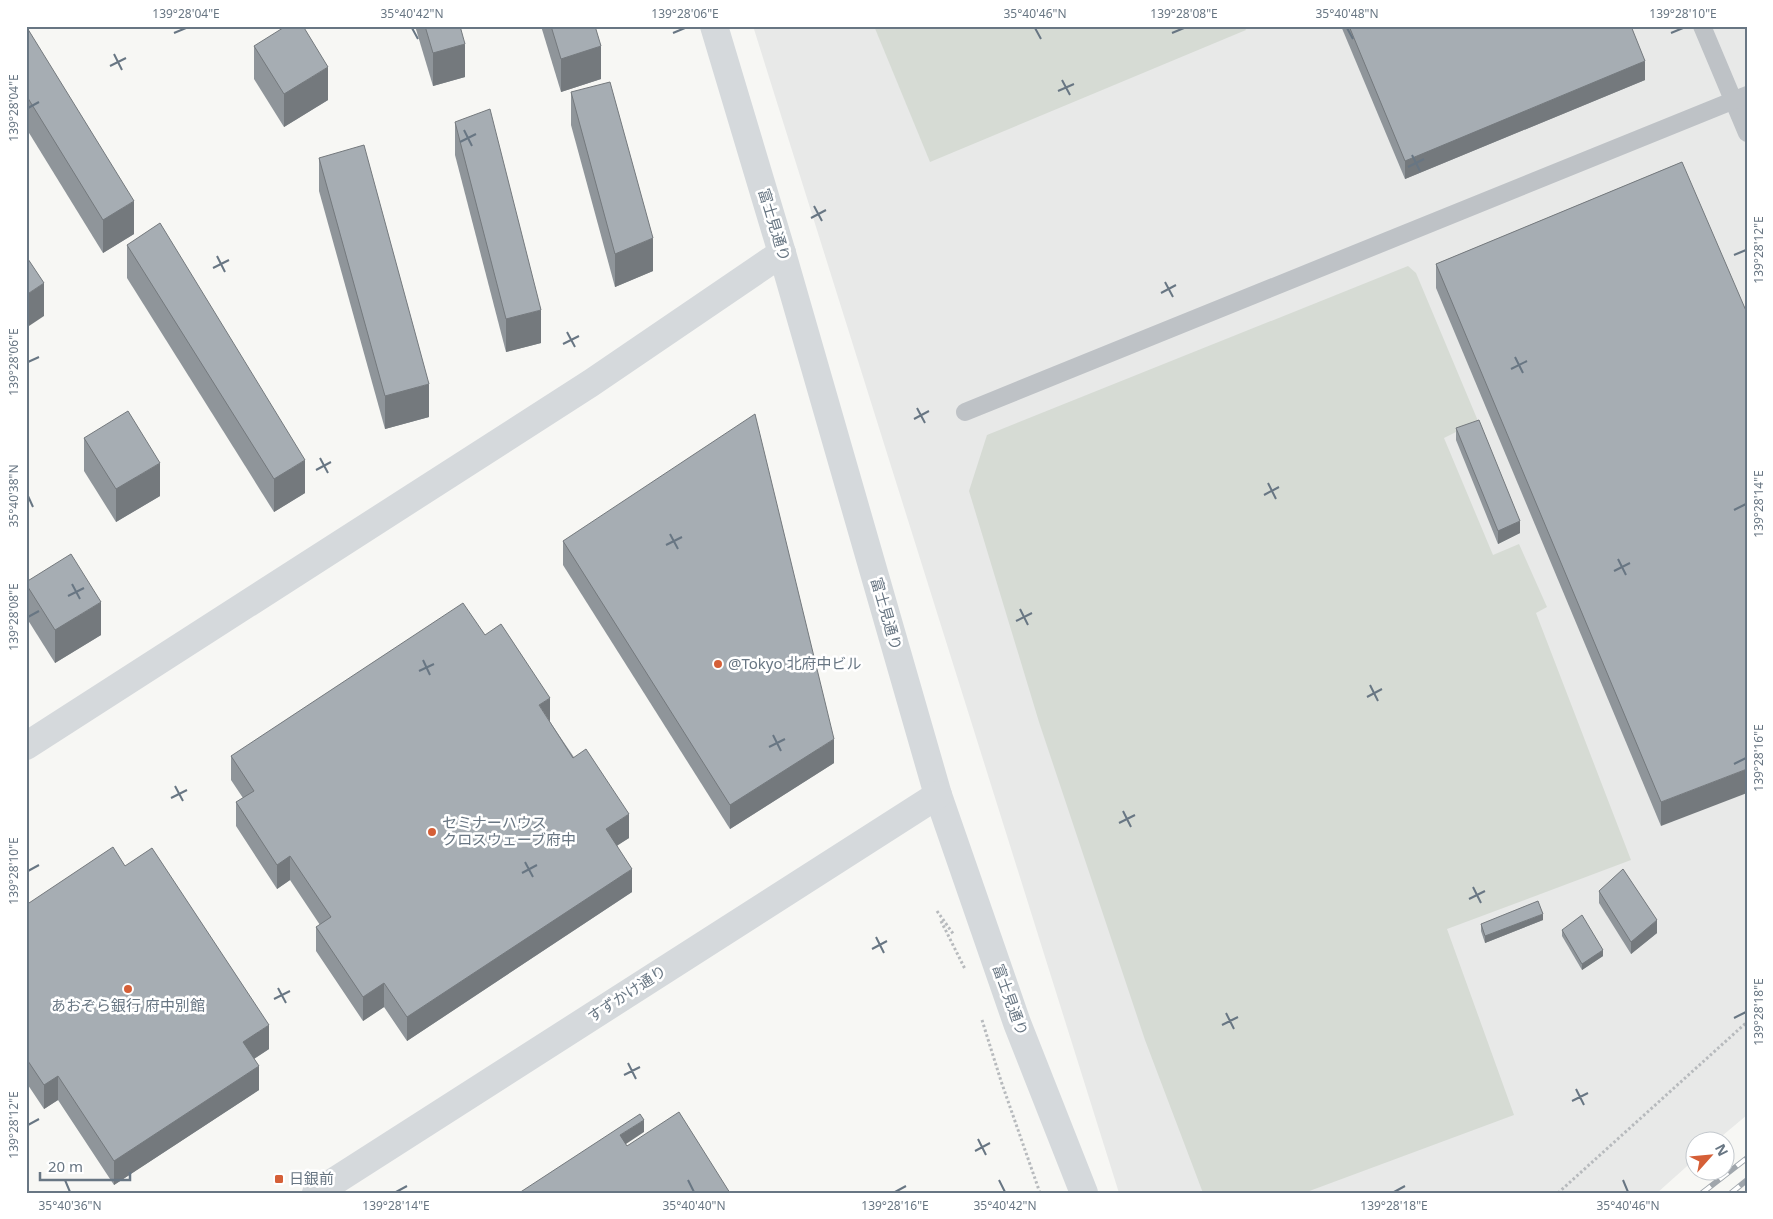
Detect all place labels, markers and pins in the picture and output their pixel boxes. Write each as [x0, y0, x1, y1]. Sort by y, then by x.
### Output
place label: @Tokyo 北府中ビル [728, 653, 862, 673]
marker: @Tokyo 北府中ビル [712, 658, 724, 670]
place label: セミナーハウス クロスウェーブ府中 [442, 812, 576, 849]
marker: セミナーハウス クロスウェーブ府中 [426, 826, 438, 838]
marker: あおぞら銀行 府中別館 [122, 983, 134, 995]
place label: あおぞら銀行 府中別館 [51, 995, 205, 1015]
place label: 日銀前 [289, 1168, 334, 1188]
marker: 日銀前 [273, 1173, 285, 1185]

